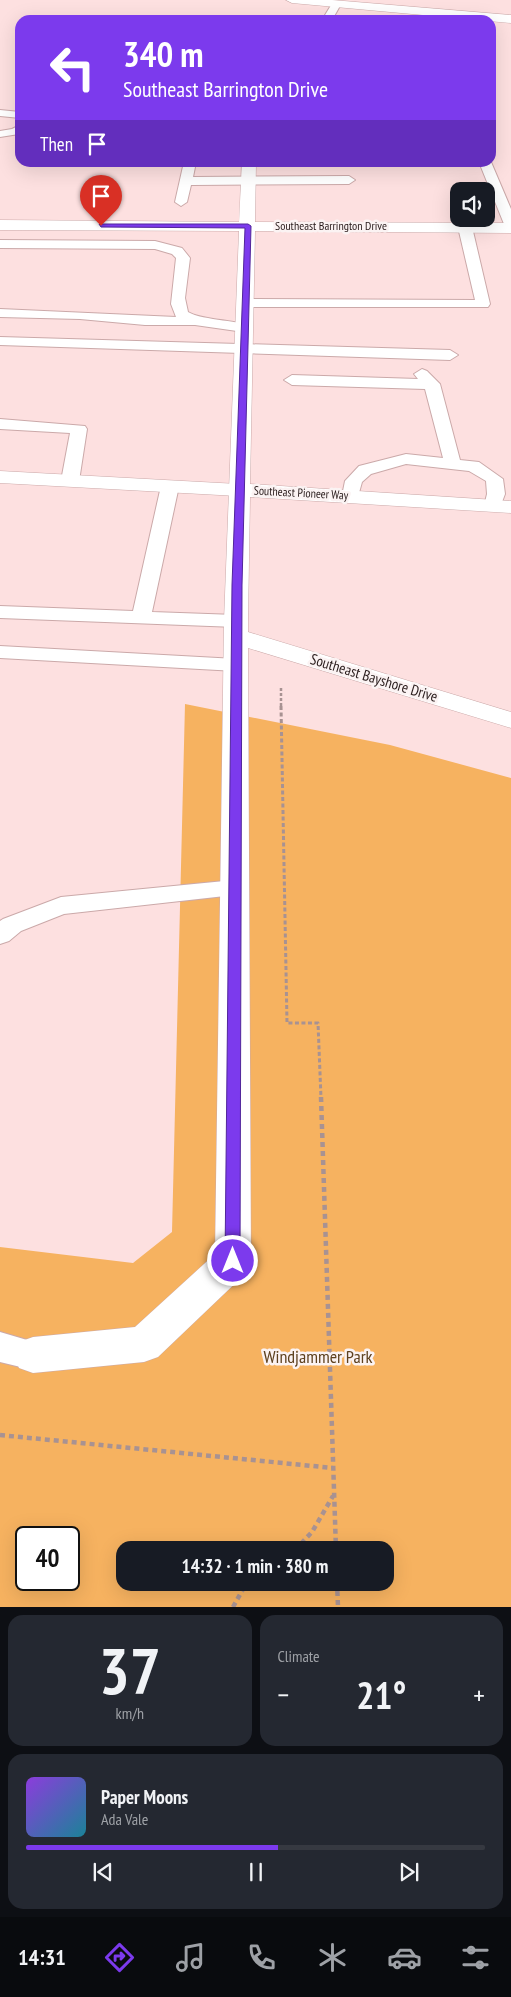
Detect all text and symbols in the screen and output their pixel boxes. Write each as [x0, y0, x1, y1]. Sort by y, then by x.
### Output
text: 340 m [123, 31, 204, 77]
icon: left [40, 35, 105, 100]
text: Southeast Barrington Drive [123, 75, 328, 103]
icon: arrive [83, 130, 111, 158]
text: Then [40, 132, 73, 156]
pin [80, 175, 122, 226]
icon: arrive [87, 182, 115, 210]
map controls [450, 182, 495, 227]
button: sound [450, 182, 495, 227]
street label: Southeast Barrington Drive [275, 218, 387, 233]
street label: Southeast Pioneer Way [253, 483, 349, 502]
street label: Southeast Bayshore Drive [308, 649, 440, 706]
position arrow [206, 1234, 258, 1286]
park label: Windjammer Park [263, 1345, 373, 1368]
speed limit sign: 40 [15, 1526, 80, 1591]
text: 14:32 · 1 min · 380 m [182, 1554, 328, 1578]
text: 37 [99, 1628, 161, 1712]
text: Climate [278, 1646, 320, 1666]
text: 21° [356, 1670, 406, 1719]
text: − [278, 1676, 289, 1713]
text: + [473, 1676, 485, 1713]
text: km/h [116, 1703, 144, 1723]
text: Paper Moons [101, 1785, 188, 1809]
text: Ada Vale [101, 1809, 148, 1829]
icon: previous [89, 1858, 117, 1886]
icon: pause [242, 1858, 270, 1886]
icon: next [395, 1858, 423, 1886]
icon: directions [102, 1940, 137, 1975]
icon: music [173, 1940, 208, 1975]
icon: phone [244, 1940, 279, 1975]
icon: climate [315, 1940, 350, 1975]
icon: car [387, 1940, 422, 1975]
icon: filters [458, 1940, 493, 1975]
text: 14:31 [18, 1943, 66, 1971]

